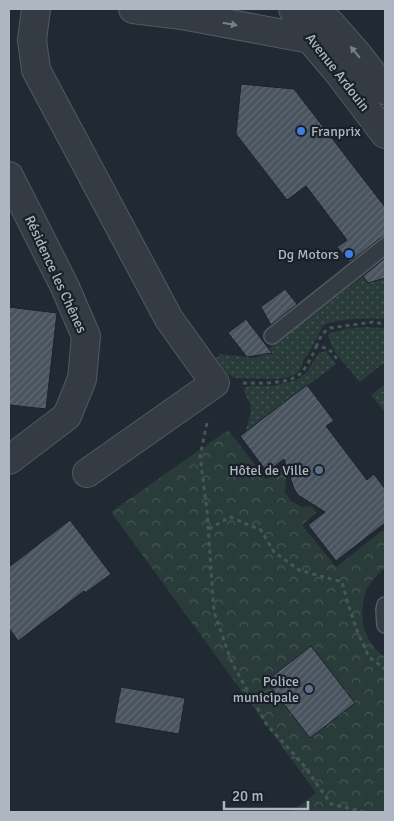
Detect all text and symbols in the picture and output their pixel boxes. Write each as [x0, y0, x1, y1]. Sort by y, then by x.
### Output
one-way arrow [222, 20, 237, 28]
street label: Avenue Ardouin [302, 30, 373, 115]
one-way arrow [350, 46, 361, 58]
place label: Franprix [311, 123, 361, 140]
marker: Franprix [295, 125, 307, 137]
street label: Résidence les Chênes [21, 213, 90, 336]
place label: Dg Motors [278, 246, 339, 263]
marker: Dg Motors [343, 248, 355, 260]
place label: Hôtel de Ville [229, 462, 309, 479]
marker: Hôtel de Ville [313, 464, 325, 476]
place label: Police municipale [233, 673, 299, 706]
marker: Police municipale [303, 683, 315, 695]
scale bar [224, 778, 308, 810]
text: 20 m [232, 787, 263, 805]

